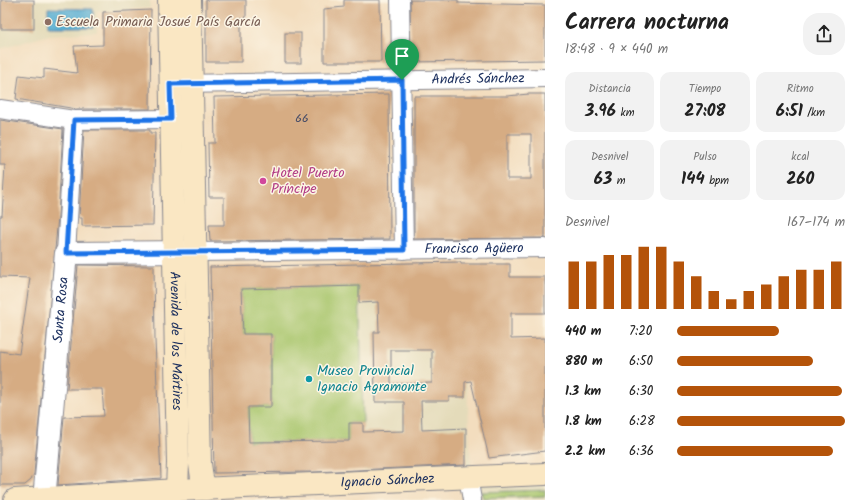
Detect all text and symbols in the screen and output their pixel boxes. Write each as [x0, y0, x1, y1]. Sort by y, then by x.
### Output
text: Carrera nocturna [565, 6, 729, 41]
place label: Escuela Primaria Josué País García [56, 11, 261, 33]
button: share [803, 13, 845, 55]
marker: Escuela Primaria Josué País García [43, 17, 53, 27]
pin [385, 39, 419, 80]
text: 18:48 · 9 × 440 m [565, 39, 668, 60]
icon: arrive [391, 45, 413, 67]
street label: Andrés Sánchez [431, 67, 525, 91]
text: Distancia [588, 80, 631, 98]
text: Tiempo [689, 80, 721, 98]
text: Ritmo [787, 80, 814, 98]
text: 3.96 [585, 98, 616, 125]
text: 27:08 [685, 98, 725, 125]
text: 6:51 [776, 98, 803, 125]
text: km [616, 104, 634, 122]
text: /km [803, 104, 825, 122]
house number: 66 [295, 109, 309, 128]
text: Desnivel [591, 148, 628, 166]
text: Pulso [693, 148, 717, 166]
text: kcal [791, 148, 809, 166]
place label: Hotel Puerto Príncipe [271, 162, 345, 200]
text: 63 [594, 166, 612, 193]
text: 144 [681, 166, 705, 193]
text: 260 [786, 166, 814, 193]
text: m [612, 172, 626, 190]
text: bpm [705, 172, 729, 190]
marker: Hotel Puerto Príncipe [258, 176, 268, 186]
text: Desnivel [565, 212, 609, 233]
text: 167–174 m [787, 212, 845, 233]
street label: Francisco Agüero [424, 237, 524, 260]
street label: Avenida de los Mártires [163, 271, 188, 411]
street label: Santa Rosa [47, 276, 75, 344]
text: 440 m [565, 321, 602, 342]
text: 7:20 [629, 321, 652, 342]
text: 880 m [565, 351, 603, 372]
text: 6:50 [629, 351, 653, 372]
place label: Museo Provincial Ignacio Agramonte [317, 360, 427, 398]
marker: Museo Provincial Ignacio Agramonte [304, 374, 314, 384]
text: 1.3 km [565, 381, 601, 402]
text: 6:30 [629, 381, 653, 402]
text: 1.8 km [565, 411, 602, 432]
text: 6:28 [629, 411, 655, 432]
text: 2.2 km [565, 441, 605, 462]
text: 6:36 [629, 441, 654, 462]
street label: Ignacio Sánchez [340, 468, 435, 494]

